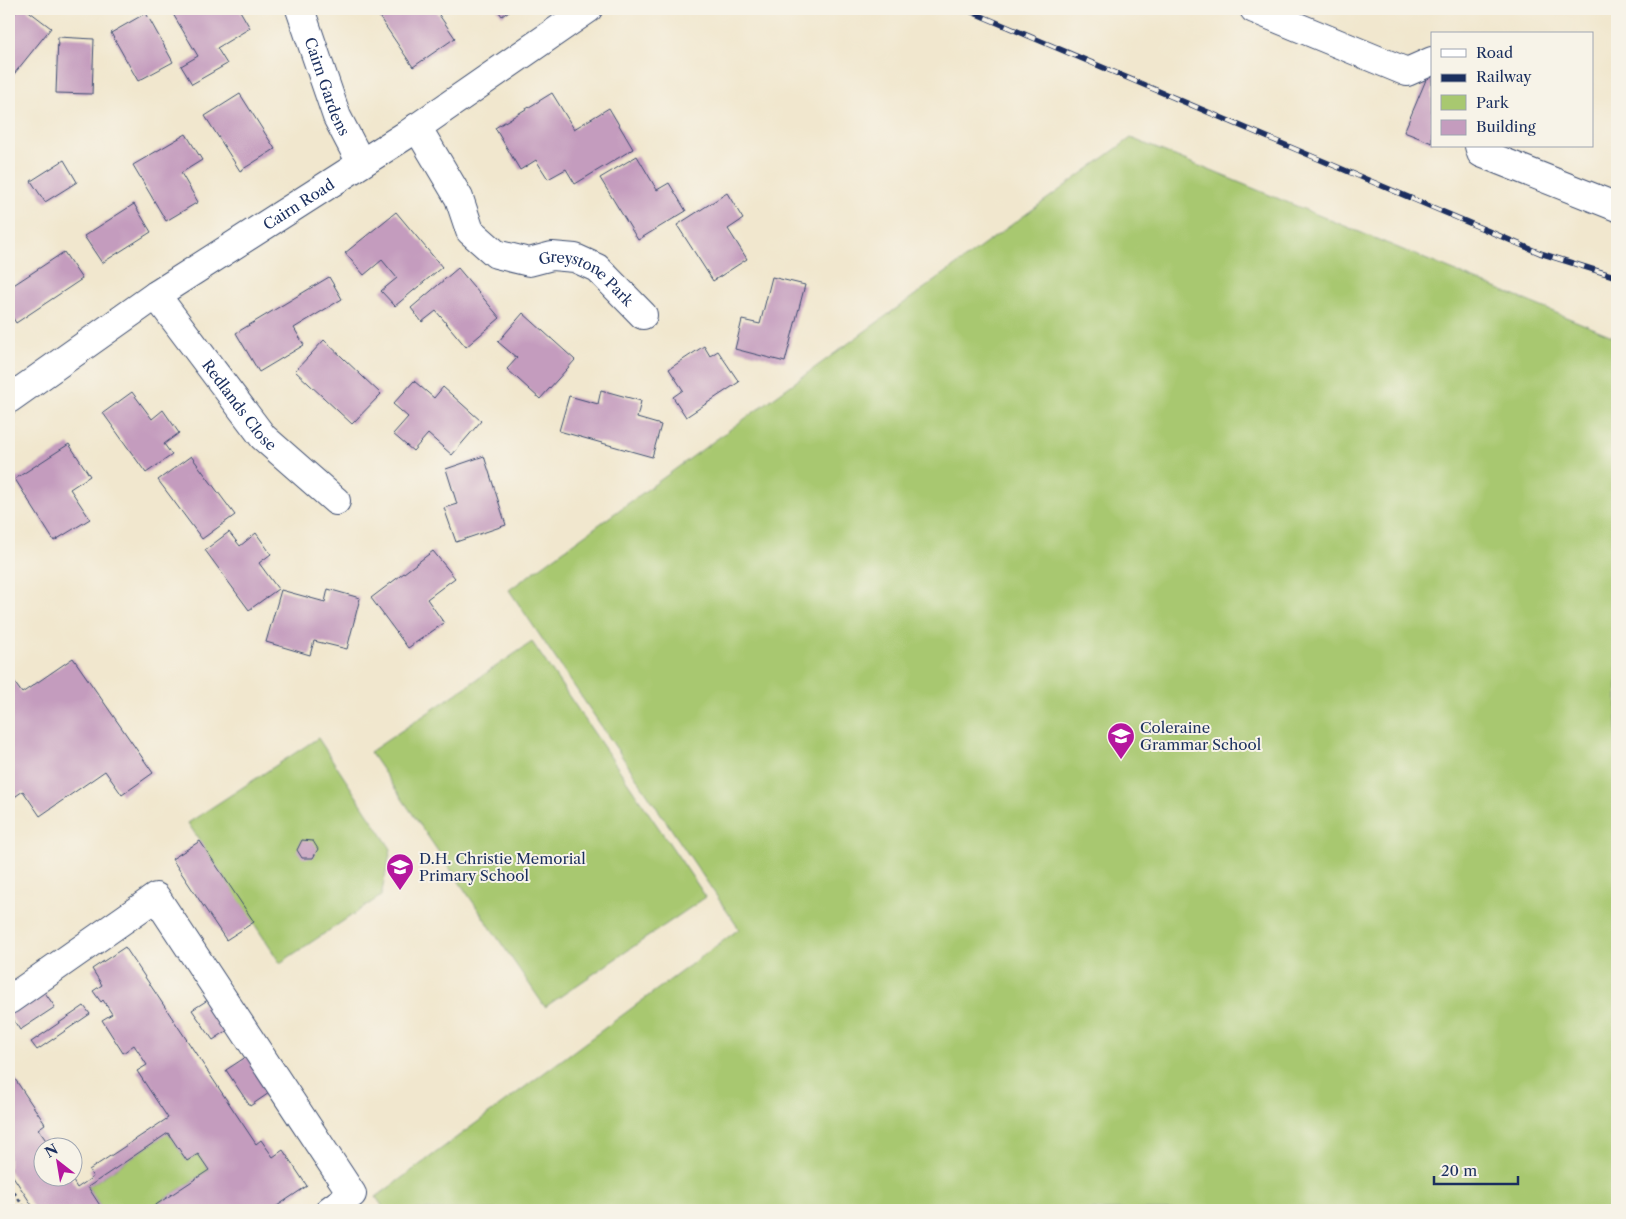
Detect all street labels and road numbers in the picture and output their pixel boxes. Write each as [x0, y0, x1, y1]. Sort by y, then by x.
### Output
street label: Cairn Gardens [301, 35, 354, 139]
street label: Cairn Road [259, 174, 337, 234]
street label: Greystone Park [536, 246, 639, 311]
street label: Redlands Close [198, 356, 281, 454]

